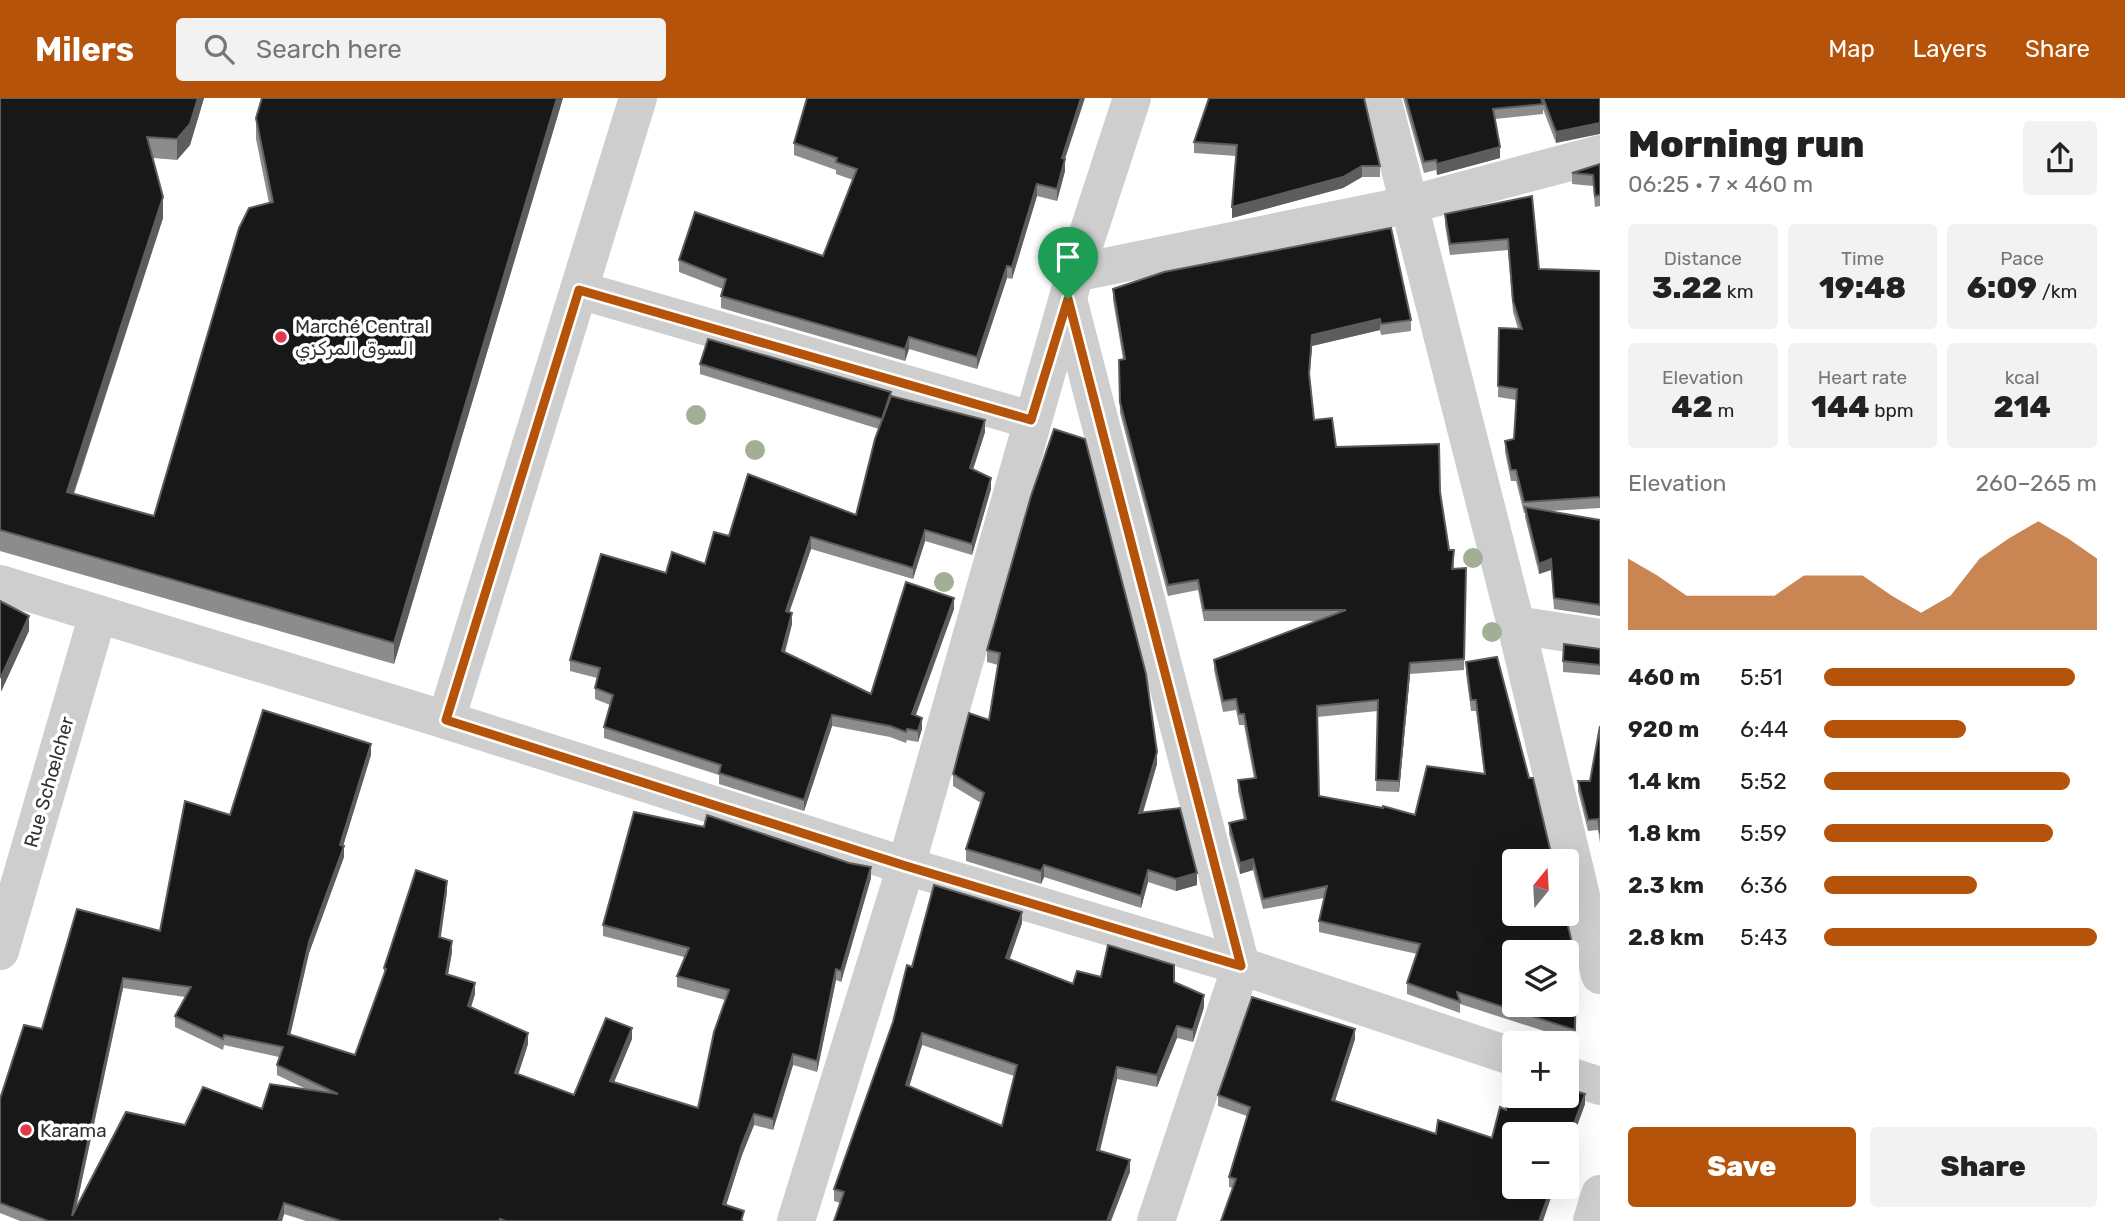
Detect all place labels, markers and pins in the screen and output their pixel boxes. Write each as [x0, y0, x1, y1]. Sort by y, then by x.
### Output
pin [1038, 227, 1098, 299]
place label: Marché Central السوق المركزي [295, 315, 429, 362]
marker: Marché Central السوق المركزي [273, 329, 289, 345]
place label: Karama [40, 1119, 107, 1142]
marker: Karama [18, 1122, 34, 1138]

